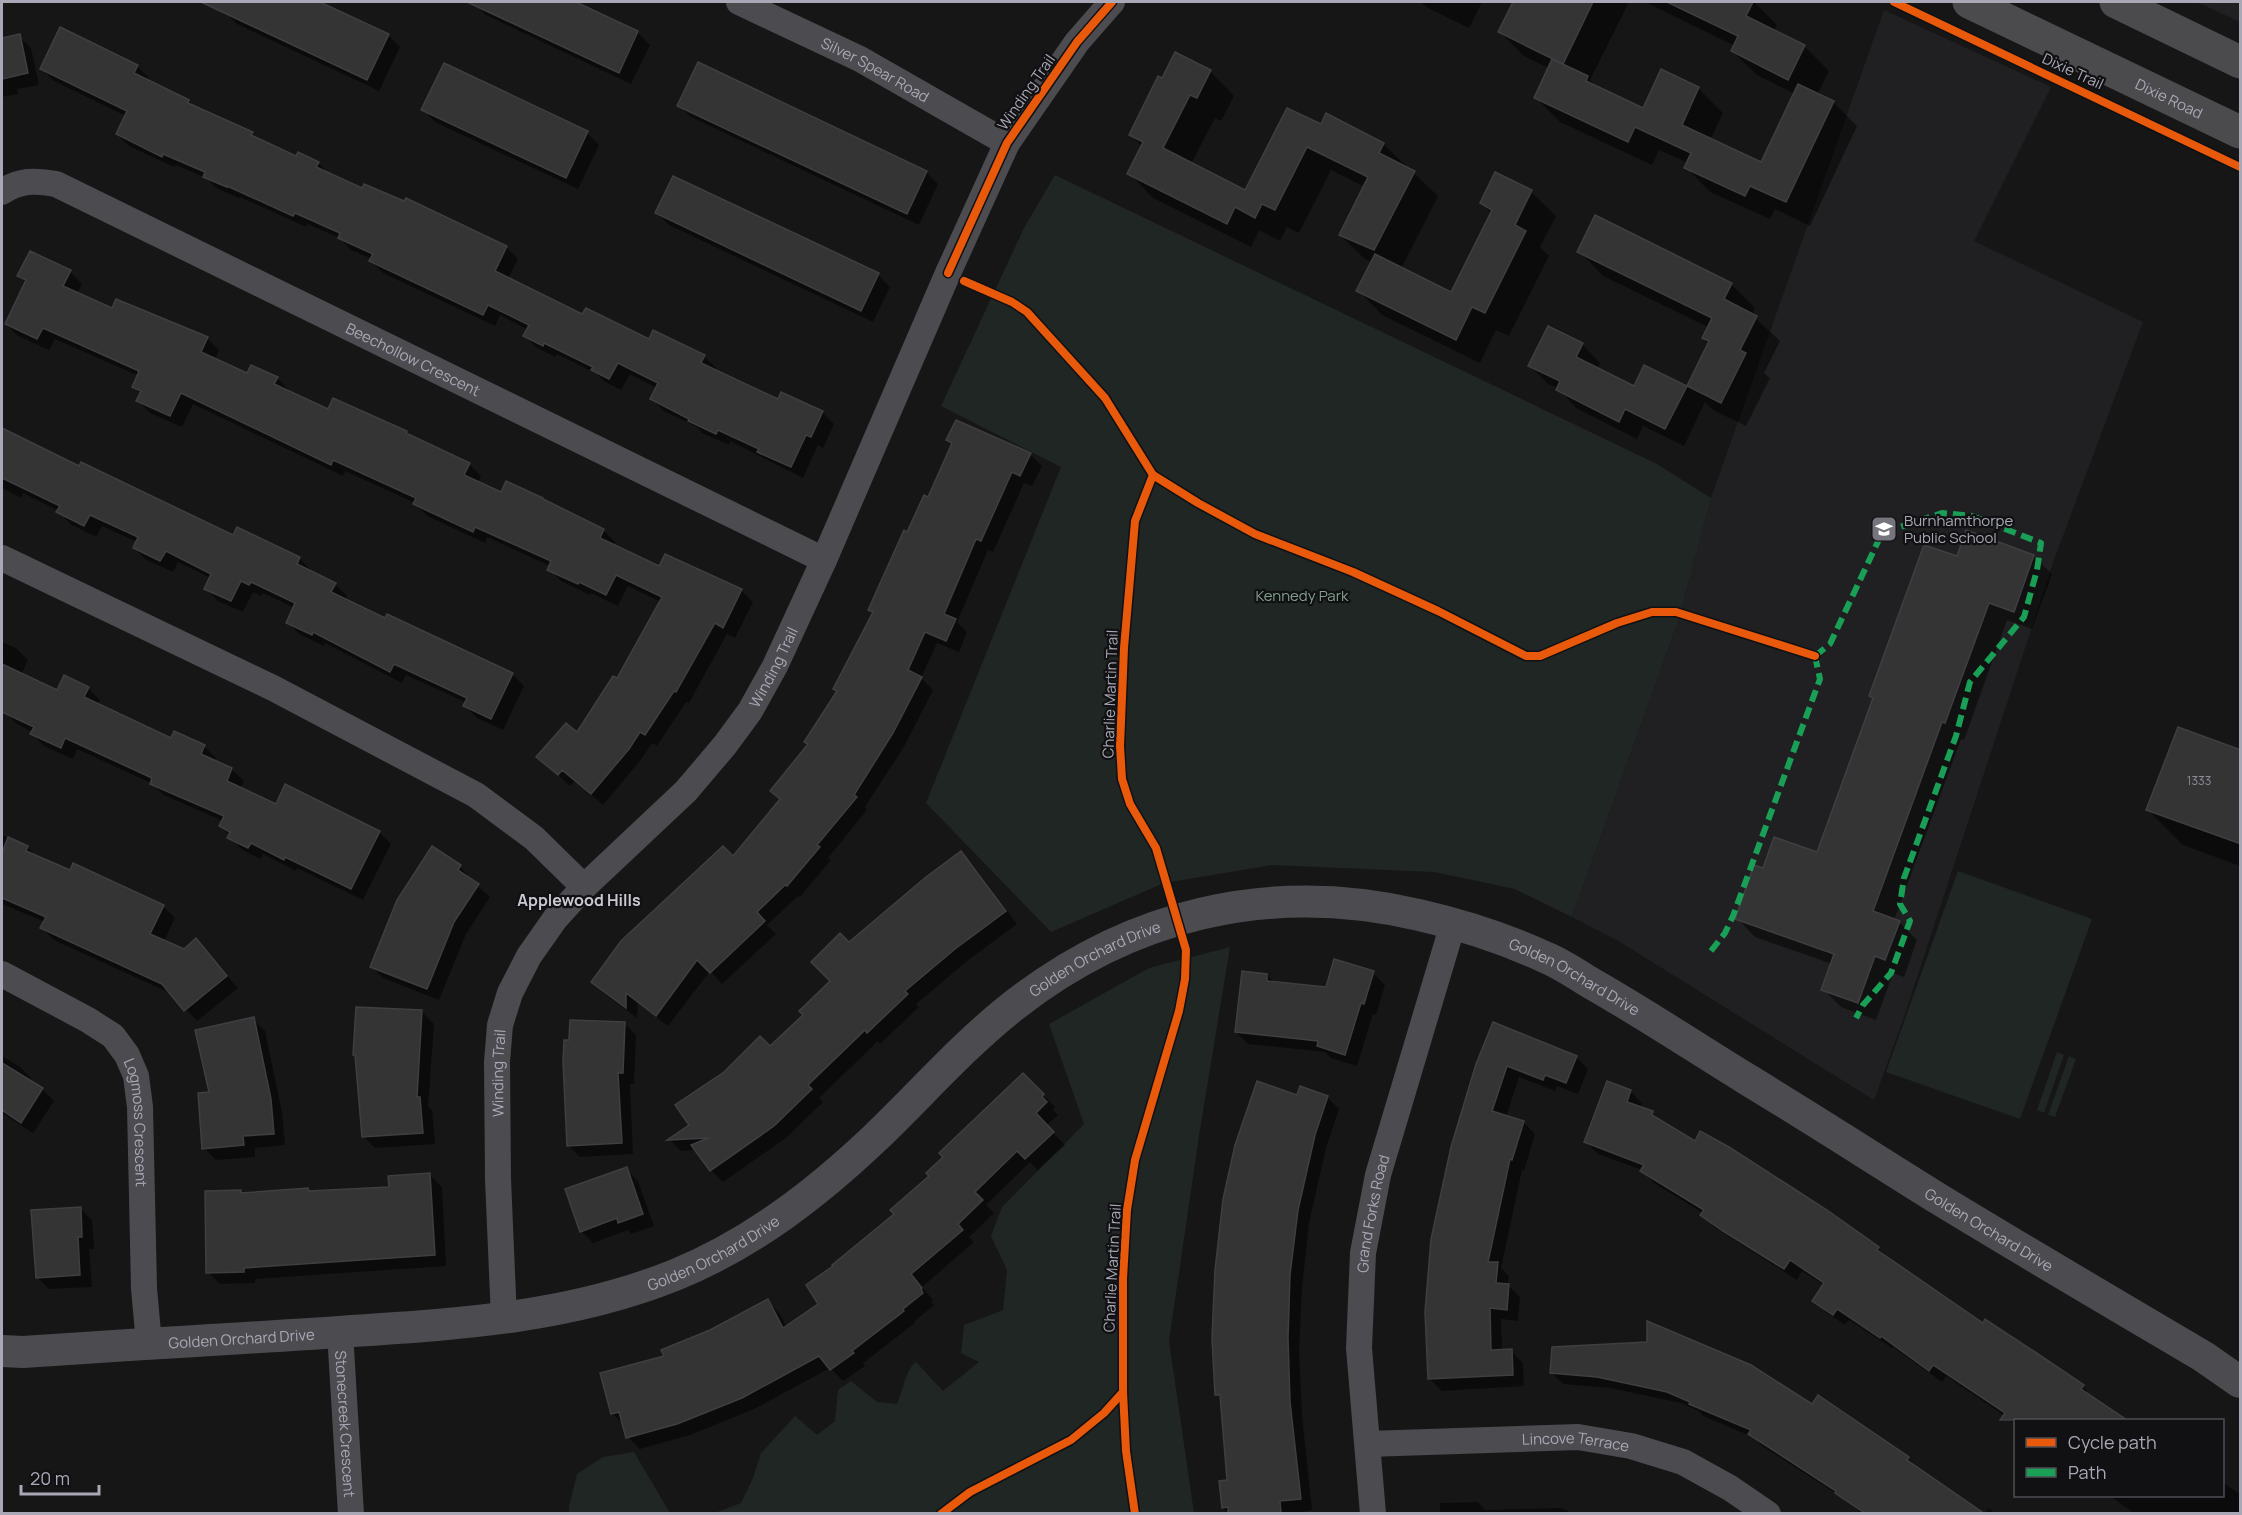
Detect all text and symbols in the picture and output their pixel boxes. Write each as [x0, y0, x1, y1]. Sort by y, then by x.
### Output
street label: Silver Spear Road [818, 32, 933, 107]
street label: Dixie Trail [2039, 48, 2107, 94]
street label: Winding Trail [992, 50, 1060, 134]
street label: Dixie Road [2132, 73, 2206, 123]
street label: Beechollow Crescent [342, 317, 484, 401]
place label: Burnhamthorpe Public School [1904, 510, 2013, 548]
school or university icon: Burnhamthorpe Public School [1869, 514, 1899, 544]
park label: Kennedy Park [1255, 585, 1349, 606]
street label: Winding Trail [744, 623, 802, 711]
street label: Charlie Martin Trail [1097, 629, 1123, 759]
house number: 1333 [2187, 772, 2211, 789]
district label: Applewood Hills [517, 889, 641, 911]
street label: Golden Orchard Drive [1025, 915, 1164, 1001]
street label: Golden Orchard Drive [1506, 933, 1644, 1020]
street label: Winding Trail [486, 1028, 510, 1117]
street label: Logmoss Crescent [119, 1055, 152, 1187]
street label: Grand Forks Road [1352, 1152, 1394, 1273]
street label: Golden Orchard Drive [1921, 1182, 2057, 1276]
street label: Charlie Martin Trail [1098, 1203, 1126, 1333]
street label: Golden Orchard Drive [644, 1210, 784, 1295]
street label: Golden Orchard Drive [168, 1323, 315, 1353]
street label: Stonecreek Crescent [331, 1350, 360, 1498]
legend [2014, 1419, 2224, 1497]
street label: Lincove Terrace [1522, 1427, 1631, 1456]
text: Cycle path [2068, 1430, 2157, 1454]
scale bar [21, 1458, 99, 1496]
text: Path [2068, 1460, 2106, 1484]
text: 20 m [30, 1466, 70, 1490]

